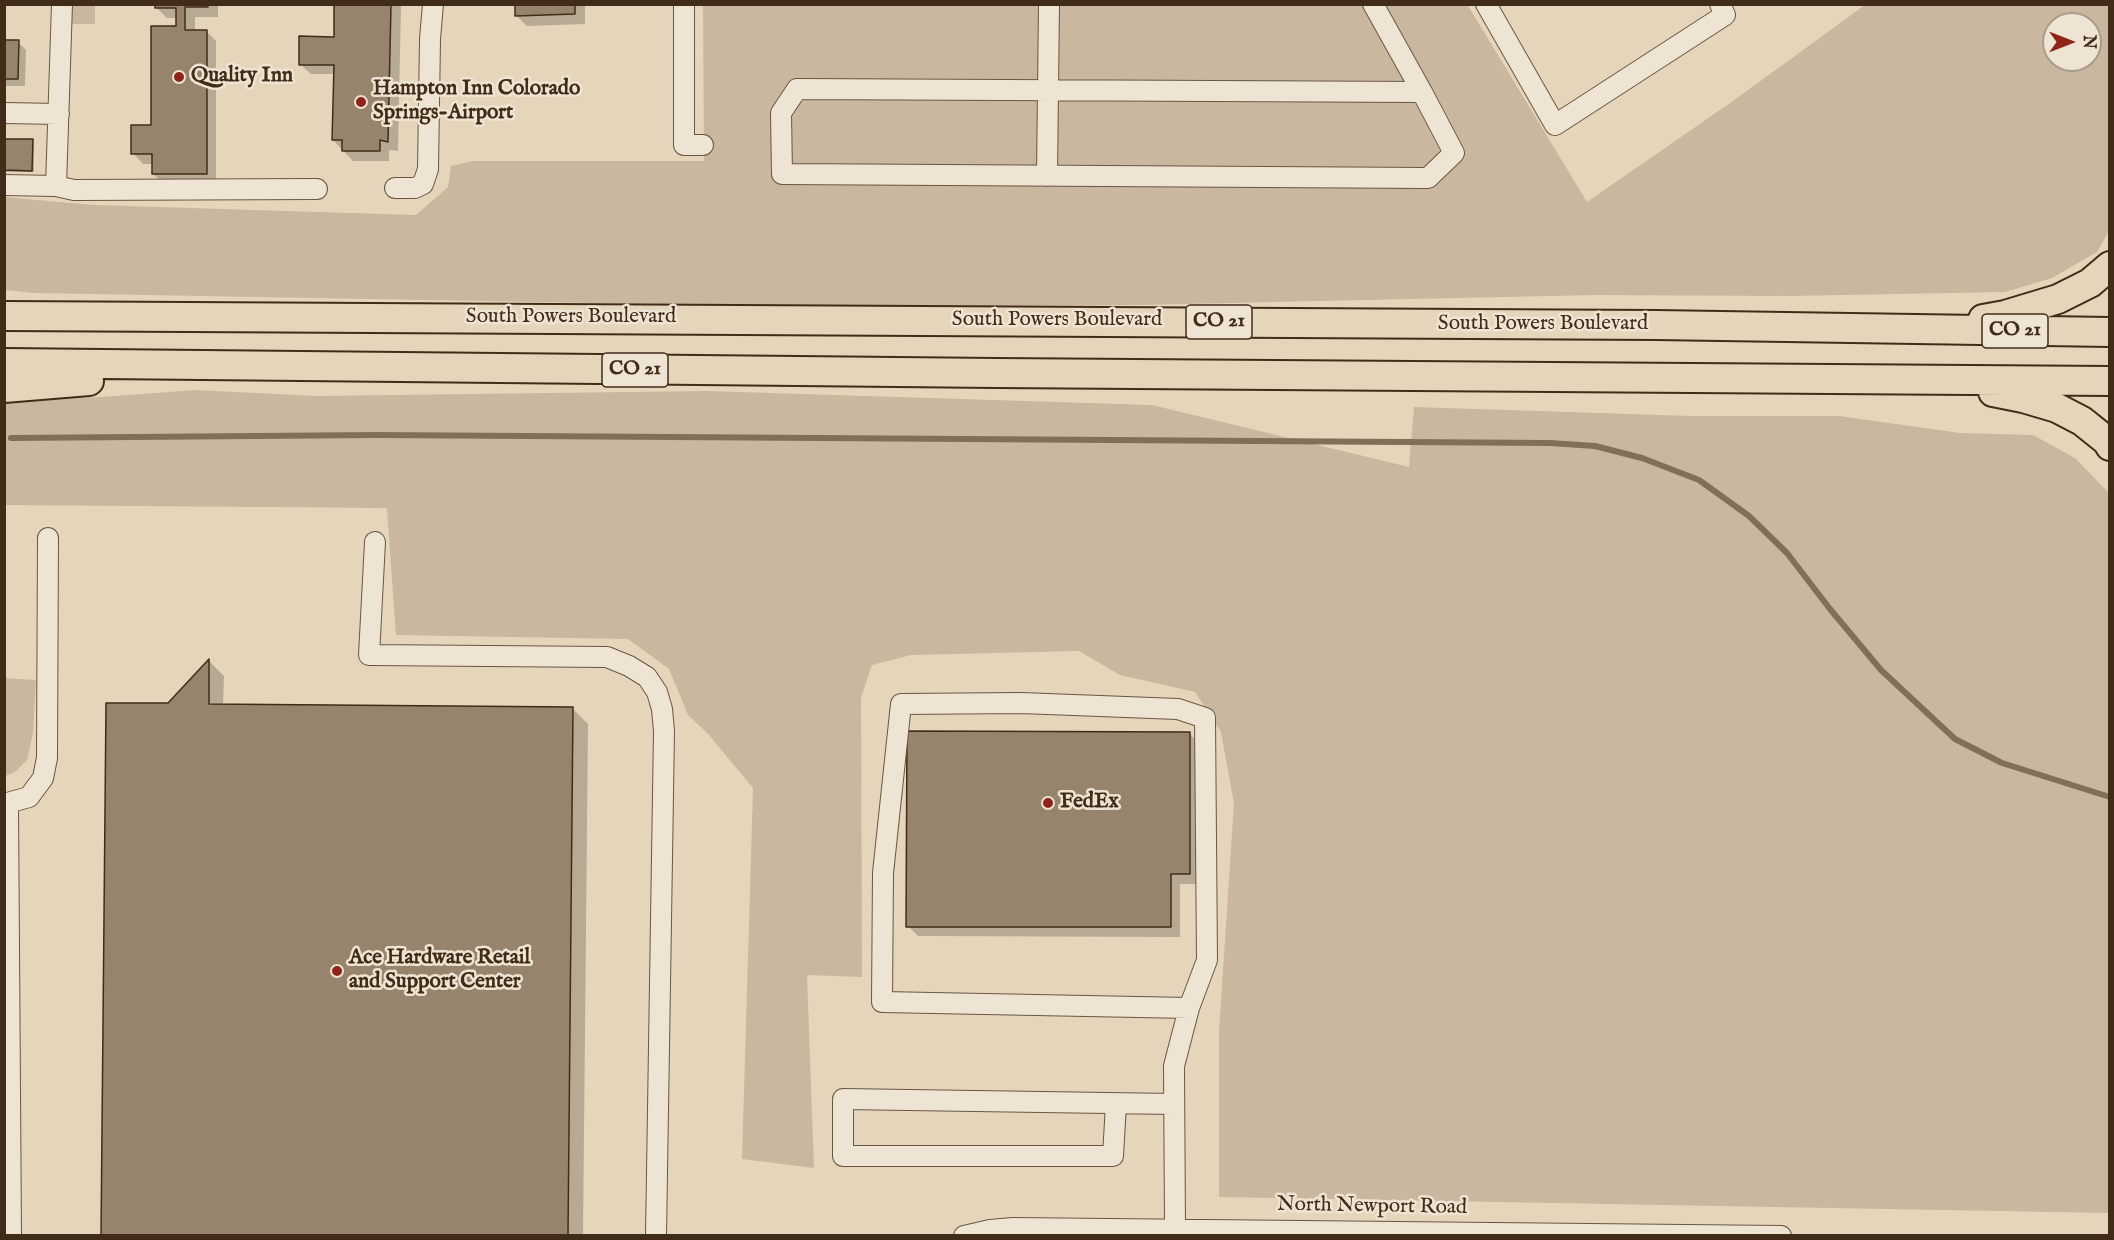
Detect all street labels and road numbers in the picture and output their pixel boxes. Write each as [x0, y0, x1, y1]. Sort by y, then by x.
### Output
street label: South Powers Boulevard [466, 305, 676, 331]
road number: CO 21 [1186, 305, 1252, 339]
street label: South Powers Boulevard [952, 308, 1162, 334]
street label: South Powers Boulevard [1438, 312, 1648, 338]
road number: CO 21 [1982, 314, 2048, 348]
road number: CO 21 [602, 353, 668, 387]
street label: North Newport Road [1277, 1193, 1467, 1221]

